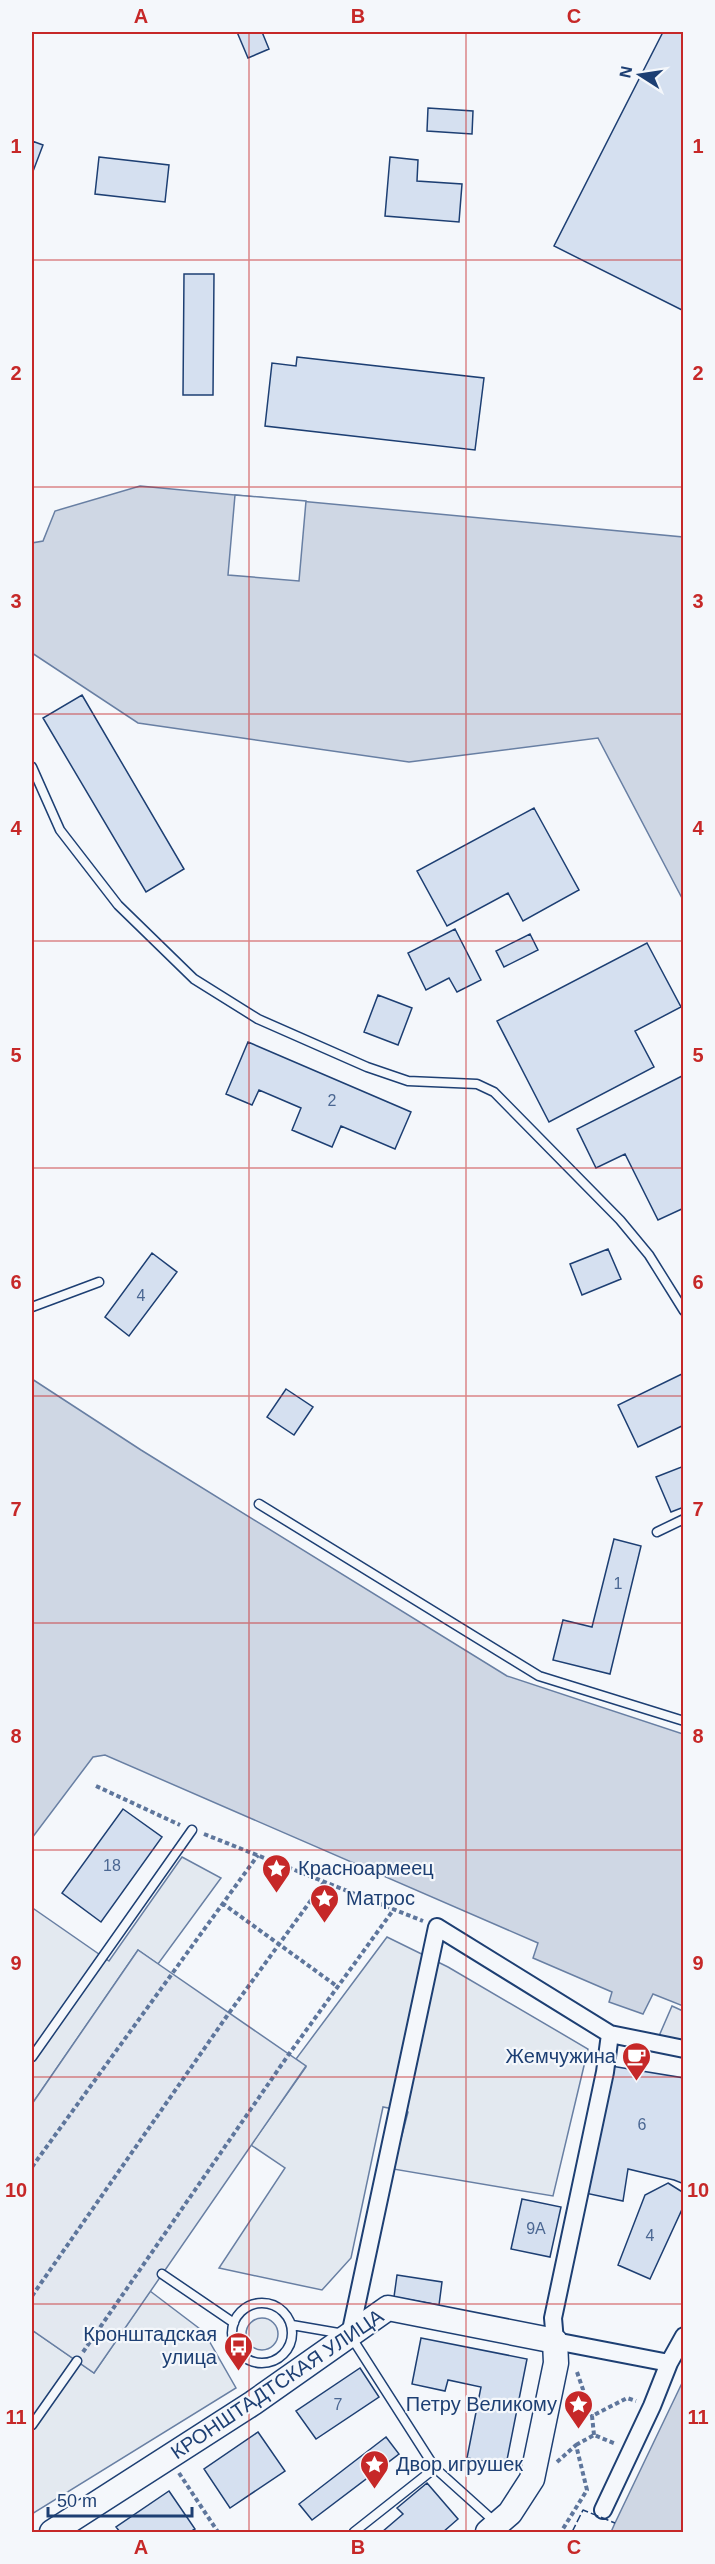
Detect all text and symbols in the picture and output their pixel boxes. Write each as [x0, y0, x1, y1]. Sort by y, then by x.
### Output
text: A [134, 5, 148, 27]
text: B [351, 5, 365, 27]
text: C [567, 5, 581, 27]
north arrow [610, 45, 670, 105]
text: N [616, 65, 635, 79]
text: 1 [10, 135, 22, 157]
text: 1 [692, 135, 704, 157]
text: 2 [10, 362, 22, 384]
text: 2 [692, 362, 704, 384]
text: 3 [10, 590, 22, 612]
text: 3 [692, 590, 704, 612]
text: 4 [10, 817, 22, 839]
text: 4 [692, 817, 704, 839]
text: 5 [10, 1044, 22, 1066]
text: 5 [692, 1044, 704, 1066]
house number: 2 [328, 1092, 337, 1109]
text: 6 [10, 1271, 22, 1293]
text: 6 [692, 1271, 704, 1293]
house number: 4 [137, 1287, 146, 1304]
text: 7 [10, 1498, 22, 1520]
text: 7 [692, 1498, 704, 1520]
house number: 1 [614, 1575, 623, 1592]
text: 8 [10, 1725, 22, 1747]
text: 8 [692, 1725, 704, 1747]
place icon: Красноармеец [261, 1852, 293, 1894]
house number: 18 [103, 1857, 121, 1874]
place label: Красноармеец [298, 1857, 434, 1879]
place icon: Матрос [309, 1882, 341, 1924]
place label: Матрос [346, 1887, 415, 1909]
text: 9 [10, 1952, 22, 1974]
text: 9 [692, 1952, 704, 1974]
cafe icon: Жемчужина [621, 2040, 653, 2082]
place label: Жемчужина [506, 2045, 617, 2067]
house number: 6 [638, 2116, 647, 2133]
text: 10 [5, 2179, 27, 2201]
text: 10 [687, 2179, 709, 2201]
house number: 9А [526, 2220, 546, 2237]
house number: 4 [646, 2227, 655, 2244]
street label: КРОНШТАДТСКАЯ УЛИЦА [167, 2304, 388, 2463]
place label: Кронштадская улица [83, 2323, 218, 2368]
bus stop icon: Кронштадская улица [222, 2330, 254, 2372]
place icon: Петру Великому [562, 2388, 594, 2430]
place label: Петру Великому [406, 2393, 557, 2415]
house number: 7 [334, 2396, 343, 2413]
text: 11 [5, 2406, 27, 2428]
text: 11 [687, 2406, 709, 2428]
place icon: Двор игрушек [359, 2448, 391, 2490]
place label: Двор игрушек [396, 2453, 523, 2475]
scale bar [48, 2480, 192, 2518]
text: 50 m [57, 2491, 97, 2511]
text: A [134, 2536, 148, 2558]
text: B [351, 2536, 365, 2558]
text: C [567, 2536, 581, 2558]

